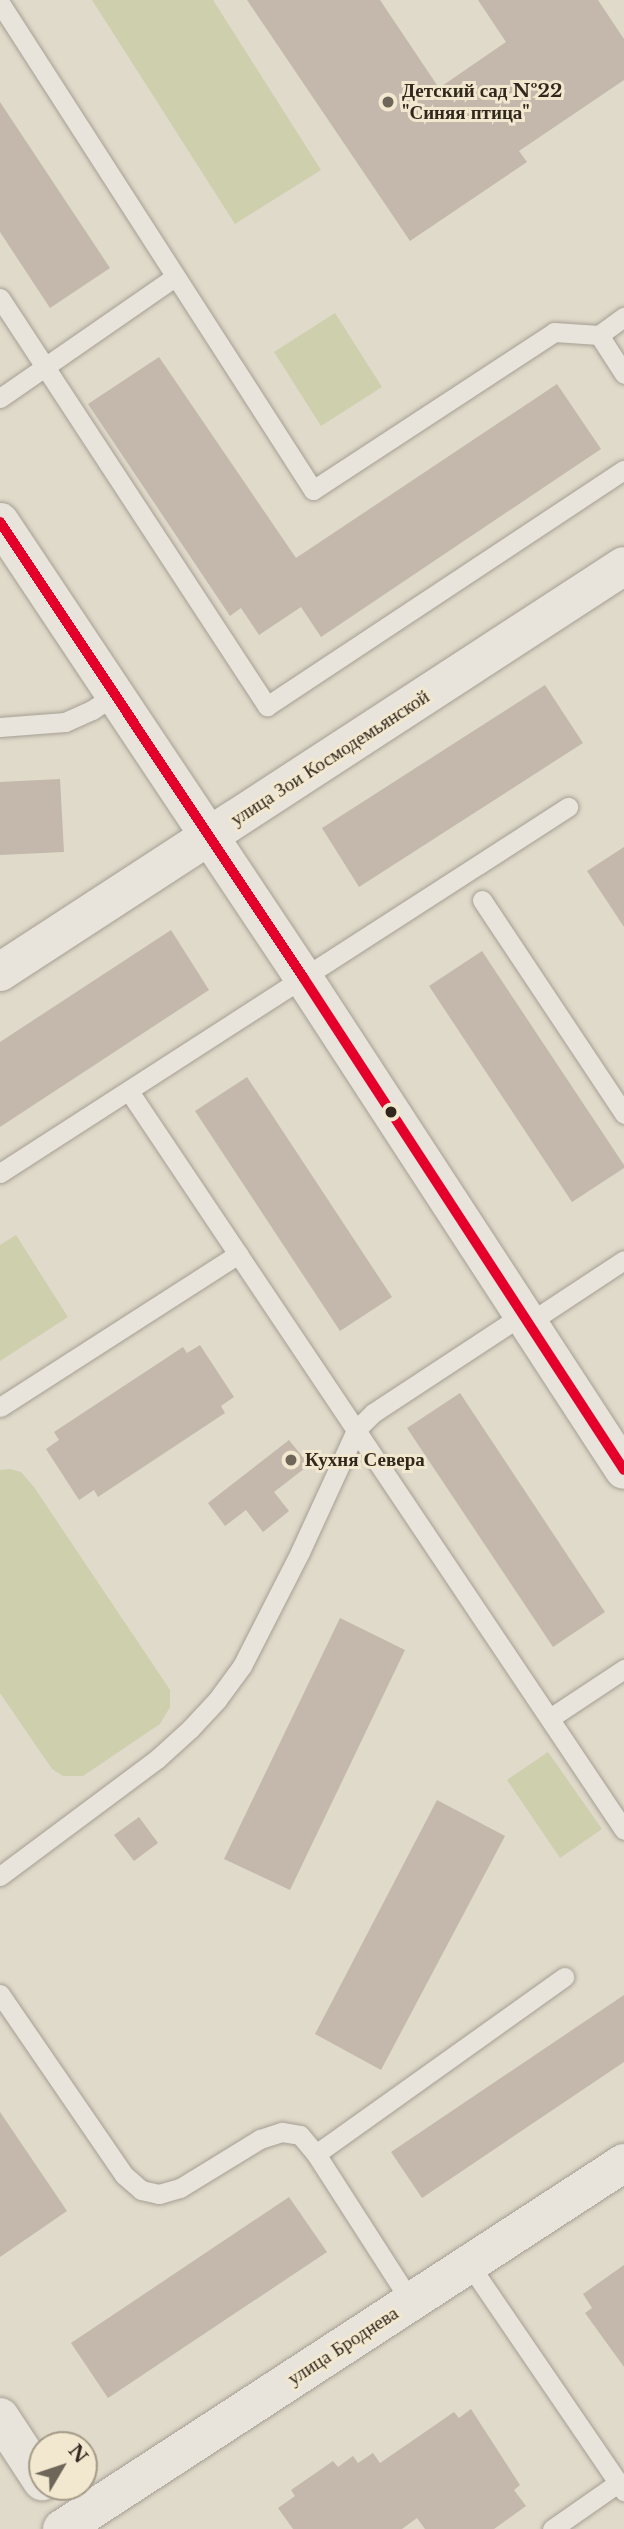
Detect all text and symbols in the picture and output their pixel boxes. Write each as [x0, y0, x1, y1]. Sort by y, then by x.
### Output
place label: Детский сад №22 "Синяя птица" [402, 80, 562, 124]
marker: Детский сад №22 "Синяя птица" [380, 94, 396, 110]
street label: улица Зои Космодемьянской [226, 685, 434, 831]
unlabelled marker [384, 1105, 398, 1119]
place label: Кухня Севера [305, 1449, 425, 1471]
marker: Кухня Севера [283, 1452, 299, 1468]
street label: улица Броднева [283, 2302, 403, 2390]
north arrow [28, 2431, 98, 2501]
text: N [64, 2440, 93, 2468]

